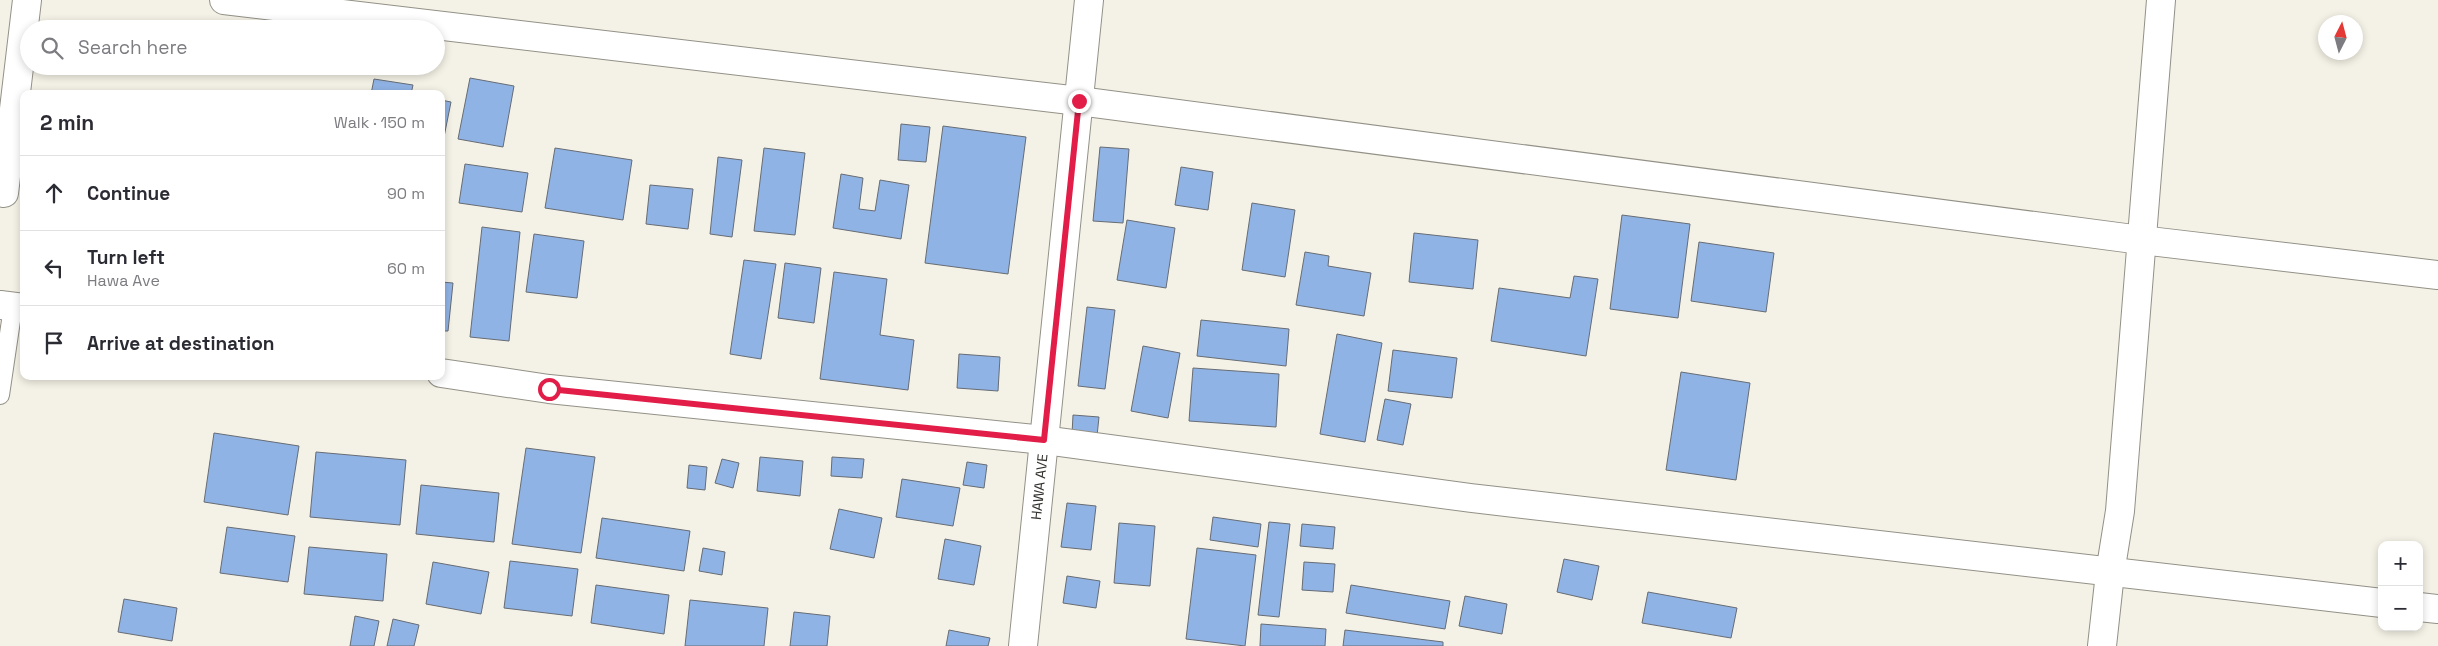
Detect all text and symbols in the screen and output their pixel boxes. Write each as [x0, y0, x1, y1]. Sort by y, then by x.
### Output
north arrow [2318, 15, 2363, 60]
search box [20, 20, 445, 75]
icon: search [38, 34, 66, 62]
text: Search here [78, 35, 188, 60]
route end [1068, 90, 1091, 113]
text: 2 min [40, 109, 94, 136]
text: Walk · 150 m [334, 112, 425, 133]
icon: ahead [40, 179, 68, 207]
text: Continue [87, 181, 170, 206]
text: 90 m [387, 183, 425, 204]
text: Turn left [87, 245, 165, 270]
icon: left [40, 254, 68, 282]
text: 60 m [387, 258, 425, 279]
text: Hawa Ave [87, 270, 160, 291]
icon: arrive [40, 329, 68, 357]
text: Arrive at destination [87, 331, 275, 356]
route start [538, 378, 561, 401]
street label: HAWA AVE [1027, 453, 1052, 521]
map controls [2378, 541, 2423, 631]
button: + [2378, 541, 2423, 586]
button: − [2378, 586, 2423, 631]

